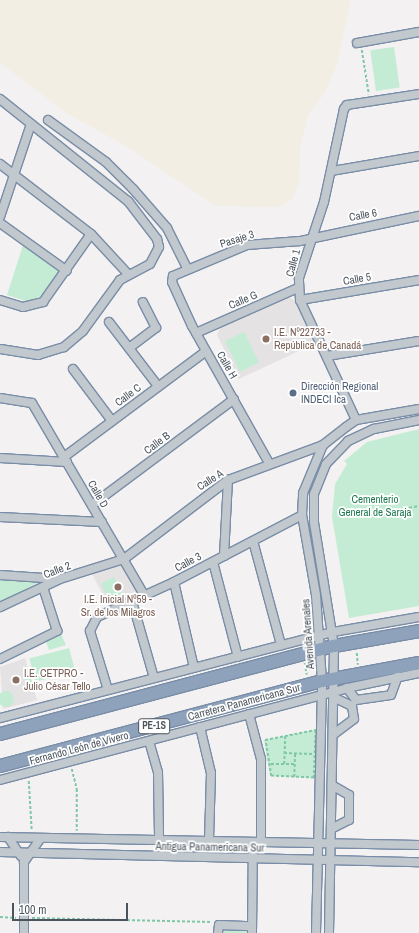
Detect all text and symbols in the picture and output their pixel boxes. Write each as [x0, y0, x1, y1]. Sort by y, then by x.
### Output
street label: Calle 6 [348, 206, 378, 224]
street label: Pasaje 3 [218, 228, 256, 250]
street label: Calle 1 [283, 248, 303, 278]
street label: Calle 5 [342, 270, 372, 288]
street label: Calle G [227, 288, 259, 312]
place label: I.E. Nº22733 - República de Canadá [274, 326, 361, 352]
marker: I.E. Nº22733 - República de Canadá [261, 334, 271, 344]
street label: Calle H [214, 349, 240, 381]
place label: Dirección Regional INDECI Ica [301, 380, 378, 406]
street label: Calle C [112, 381, 144, 409]
marker: Dirección Regional INDECI Ica [288, 388, 298, 398]
street label: Calle B [141, 429, 173, 457]
street label: Calle A [194, 467, 226, 493]
street label: Calle D [85, 478, 111, 510]
park label: Cementerio General de Saraja [338, 493, 412, 519]
street label: Calle 3 [173, 550, 203, 574]
street label: Calle 2 [42, 559, 72, 581]
marker: I.E. Inicial Nº59 - Sr. de los Milagros [113, 582, 123, 592]
place label: I.E. Inicial Nº59 - Sr. de los Milagros [81, 593, 155, 619]
street label: Avenida Arenales [299, 598, 317, 670]
place label: I.E. CETPRO - Julio César Tello [24, 667, 91, 693]
marker: I.E. CETPRO - Julio César Tello [11, 675, 21, 685]
street label: Carretera Panamericana Sur [186, 681, 302, 723]
road number: PE-1S [138, 718, 170, 734]
street label: Fernando León de Vivero [28, 728, 130, 768]
street label: Antigua Panamericana Sur [155, 839, 265, 855]
scale bar [14, 895, 130, 921]
text: 100 m [19, 902, 46, 918]

